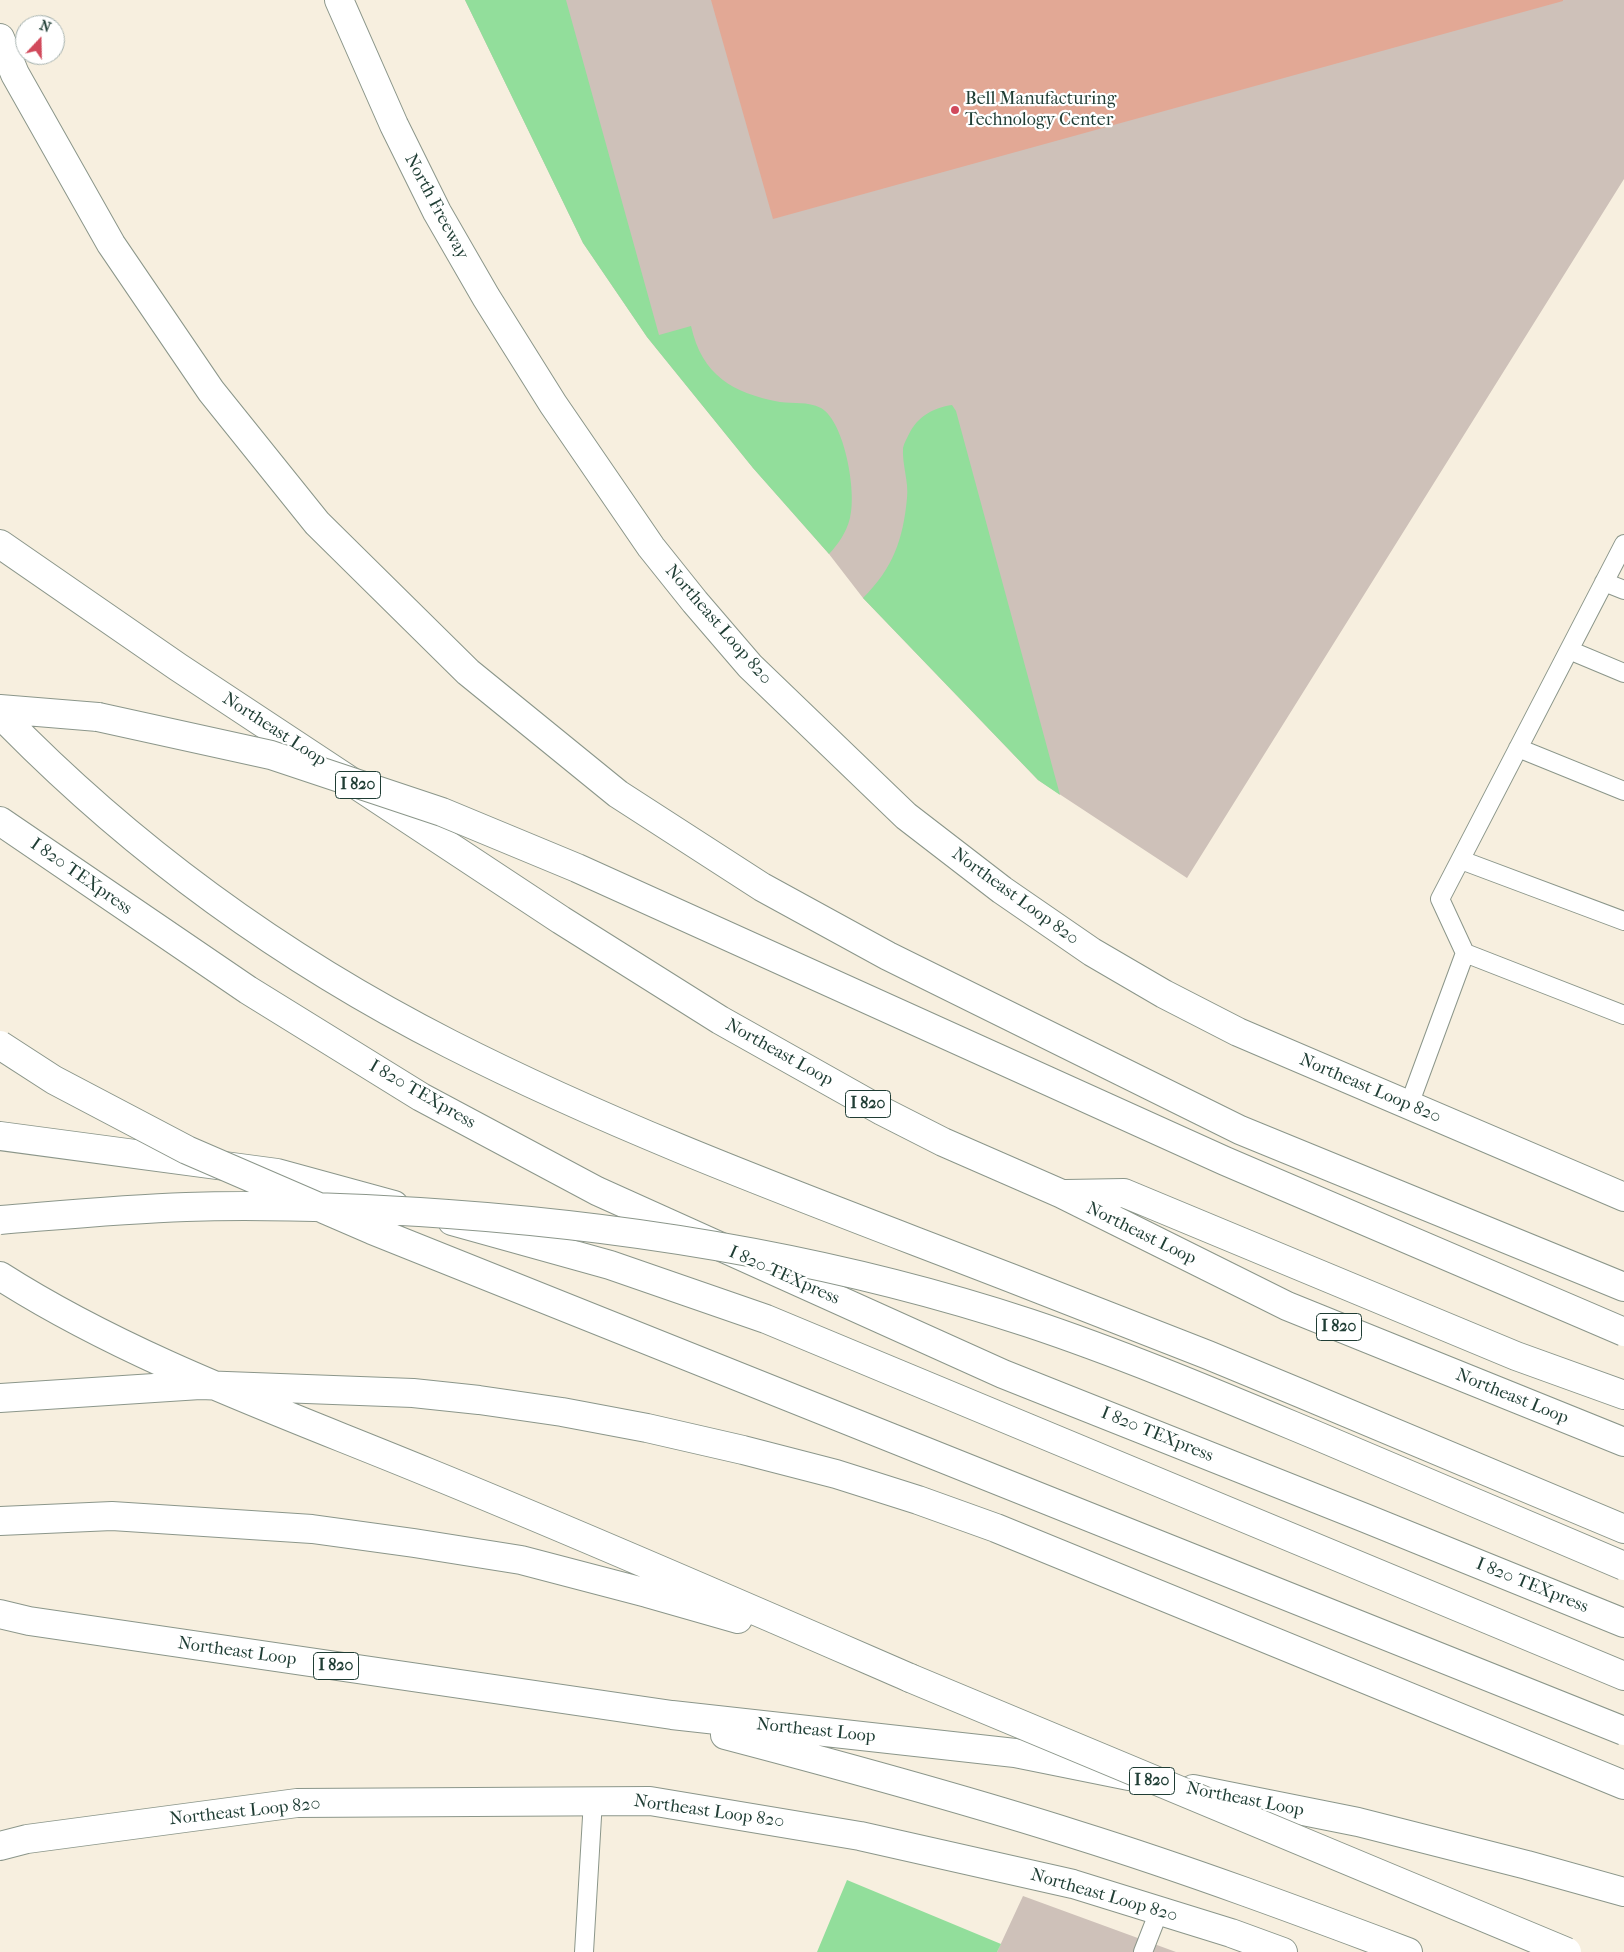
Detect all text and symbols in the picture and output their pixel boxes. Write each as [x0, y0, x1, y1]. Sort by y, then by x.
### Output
north arrow [15, 15, 65, 65]
text: N [37, 17, 53, 36]
place label: Bell Manufacturing Technology Center [965, 89, 1116, 132]
marker: Bell Manufacturing Technology Center [949, 104, 961, 116]
street label: North Freeway [399, 151, 473, 263]
street label: Northeast Loop 820 [660, 561, 776, 689]
street label: Northeast Loop [218, 688, 330, 772]
road number: I 820 [336, 772, 380, 798]
street label: I 820 TEXpress [26, 834, 136, 920]
street label: Northeast Loop 820 [947, 844, 1083, 950]
street label: Northeast Loop [721, 1015, 837, 1091]
street label: Northeast Loop 820 [1296, 1049, 1444, 1129]
street label: I 820 TEXpress [365, 1056, 479, 1134]
road number: I 820 [846, 1090, 890, 1118]
street label: Northeast Loop [1082, 1198, 1200, 1270]
street label: I 820 TEXpress [725, 1242, 843, 1310]
road number: I 820 [1316, 1314, 1362, 1340]
street label: Northeast Loop [1452, 1365, 1572, 1429]
street label: I 820 TEXpress [1098, 1403, 1216, 1467]
street label: I 820 TEXpress [1473, 1554, 1591, 1618]
street label: Northeast Loop [176, 1633, 298, 1671]
road number: I 820 [314, 1652, 358, 1680]
street label: Northeast Loop [755, 1714, 877, 1748]
road number: I 820 [1130, 1768, 1174, 1794]
street label: Northeast Loop [1184, 1778, 1306, 1822]
street label: Northeast Loop 820 [632, 1791, 786, 1833]
street label: Northeast Loop 820 [168, 1793, 322, 1831]
street label: Northeast Loop 820 [1028, 1865, 1180, 1927]

